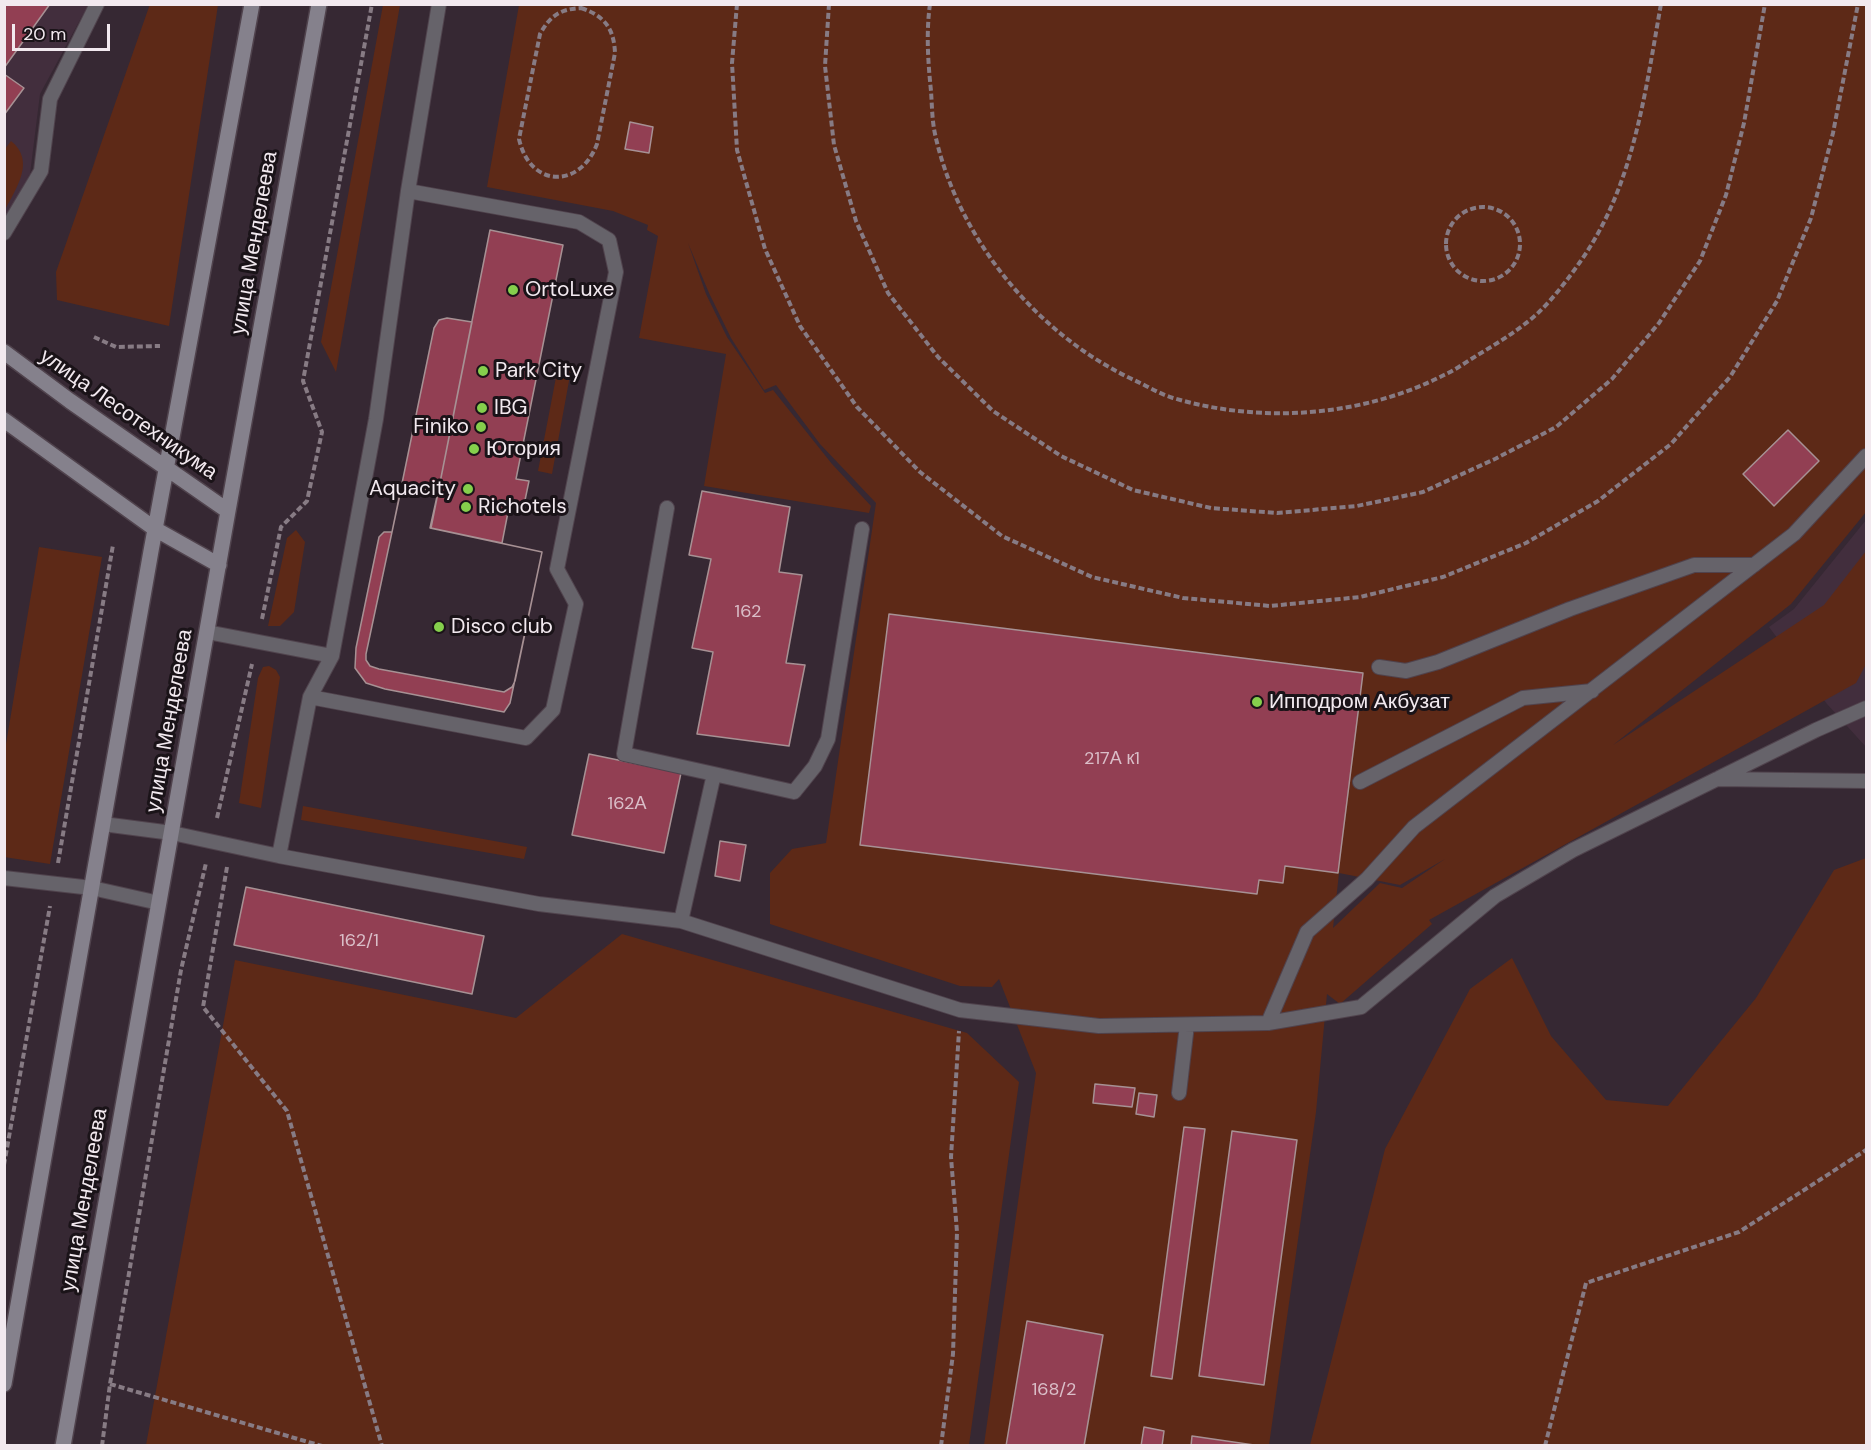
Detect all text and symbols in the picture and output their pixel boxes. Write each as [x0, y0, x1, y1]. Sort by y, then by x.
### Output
scale bar [15, 12, 112, 50]
text: 20 m [23, 22, 66, 46]
street label: улица Менделеева [226, 149, 284, 337]
place label: OrtoLuxe [525, 277, 614, 303]
marker: OrtoLuxe [506, 283, 520, 297]
street label: улица Лесотехникума [34, 344, 222, 486]
place label: Park City [495, 358, 582, 384]
marker: Park City [476, 364, 490, 378]
place label: IBG [494, 395, 527, 421]
marker: IBG [475, 401, 489, 415]
place label: Finiko [413, 414, 469, 440]
marker: Finiko [474, 420, 488, 434]
place label: Югория [486, 436, 561, 462]
marker: Югория [467, 442, 481, 456]
place label: Aquacity [369, 476, 456, 502]
marker: Aquacity [461, 482, 475, 496]
place label: Richotels [478, 494, 567, 520]
marker: Richotels [459, 500, 473, 514]
house number: 162 [735, 601, 761, 623]
place label: Disco club [451, 614, 553, 640]
marker: Disco club [432, 620, 446, 634]
street label: улица Менделеева [141, 627, 199, 815]
place label: Ипподром Акбузат [1269, 689, 1450, 715]
marker: Ипподром Акбузат [1250, 695, 1264, 709]
house number: 217А к1 [1084, 748, 1140, 770]
house number: 162А [608, 793, 646, 815]
house number: 162/1 [339, 930, 379, 952]
street label: улица Менделеева [56, 1106, 114, 1294]
house number: 168/2 [1032, 1379, 1076, 1401]

